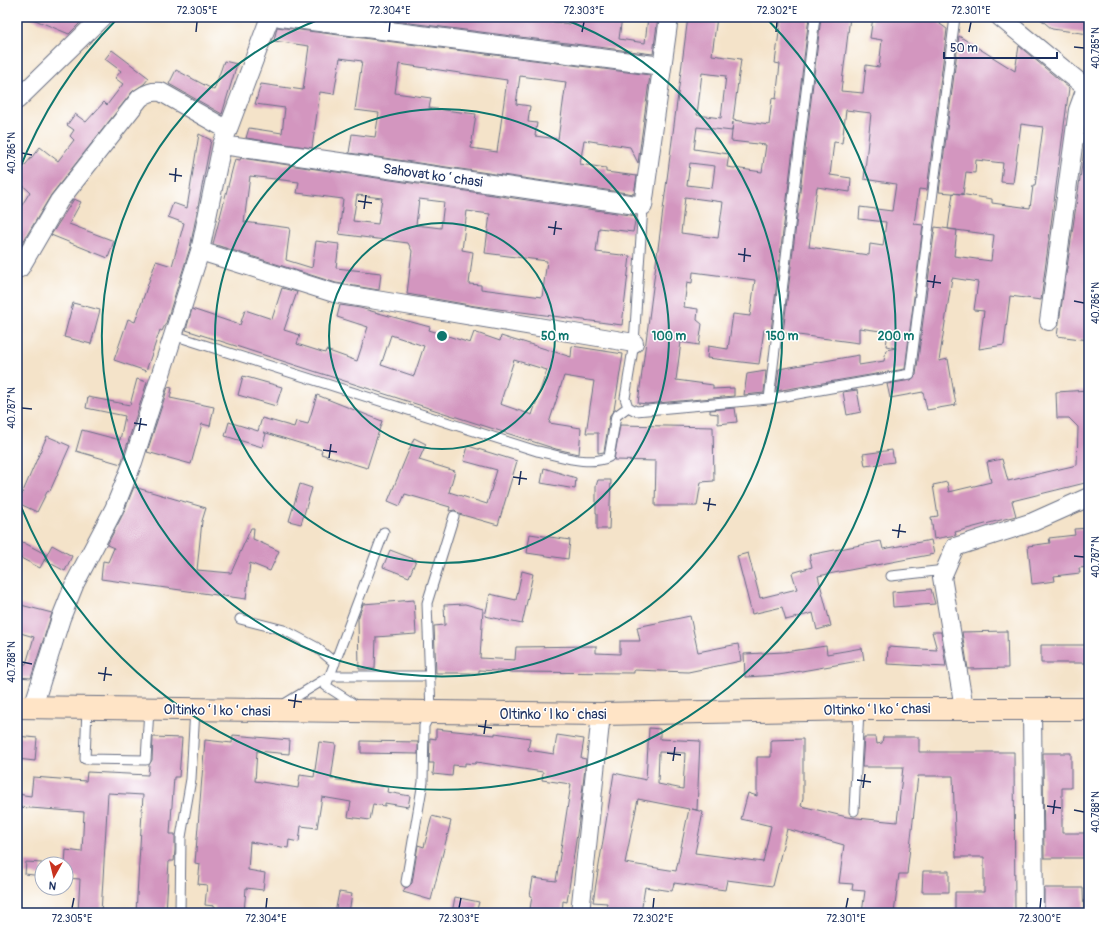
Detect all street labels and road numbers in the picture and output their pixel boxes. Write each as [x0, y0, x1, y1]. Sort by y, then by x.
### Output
street label: Sahovat koʻchasi [382, 160, 484, 191]
street label: Oltinkoʻl koʻchasi [823, 700, 931, 719]
street label: Oltinkoʻl koʻchasi [163, 701, 271, 720]
street label: Oltinkoʻl koʻchasi [500, 706, 607, 723]

